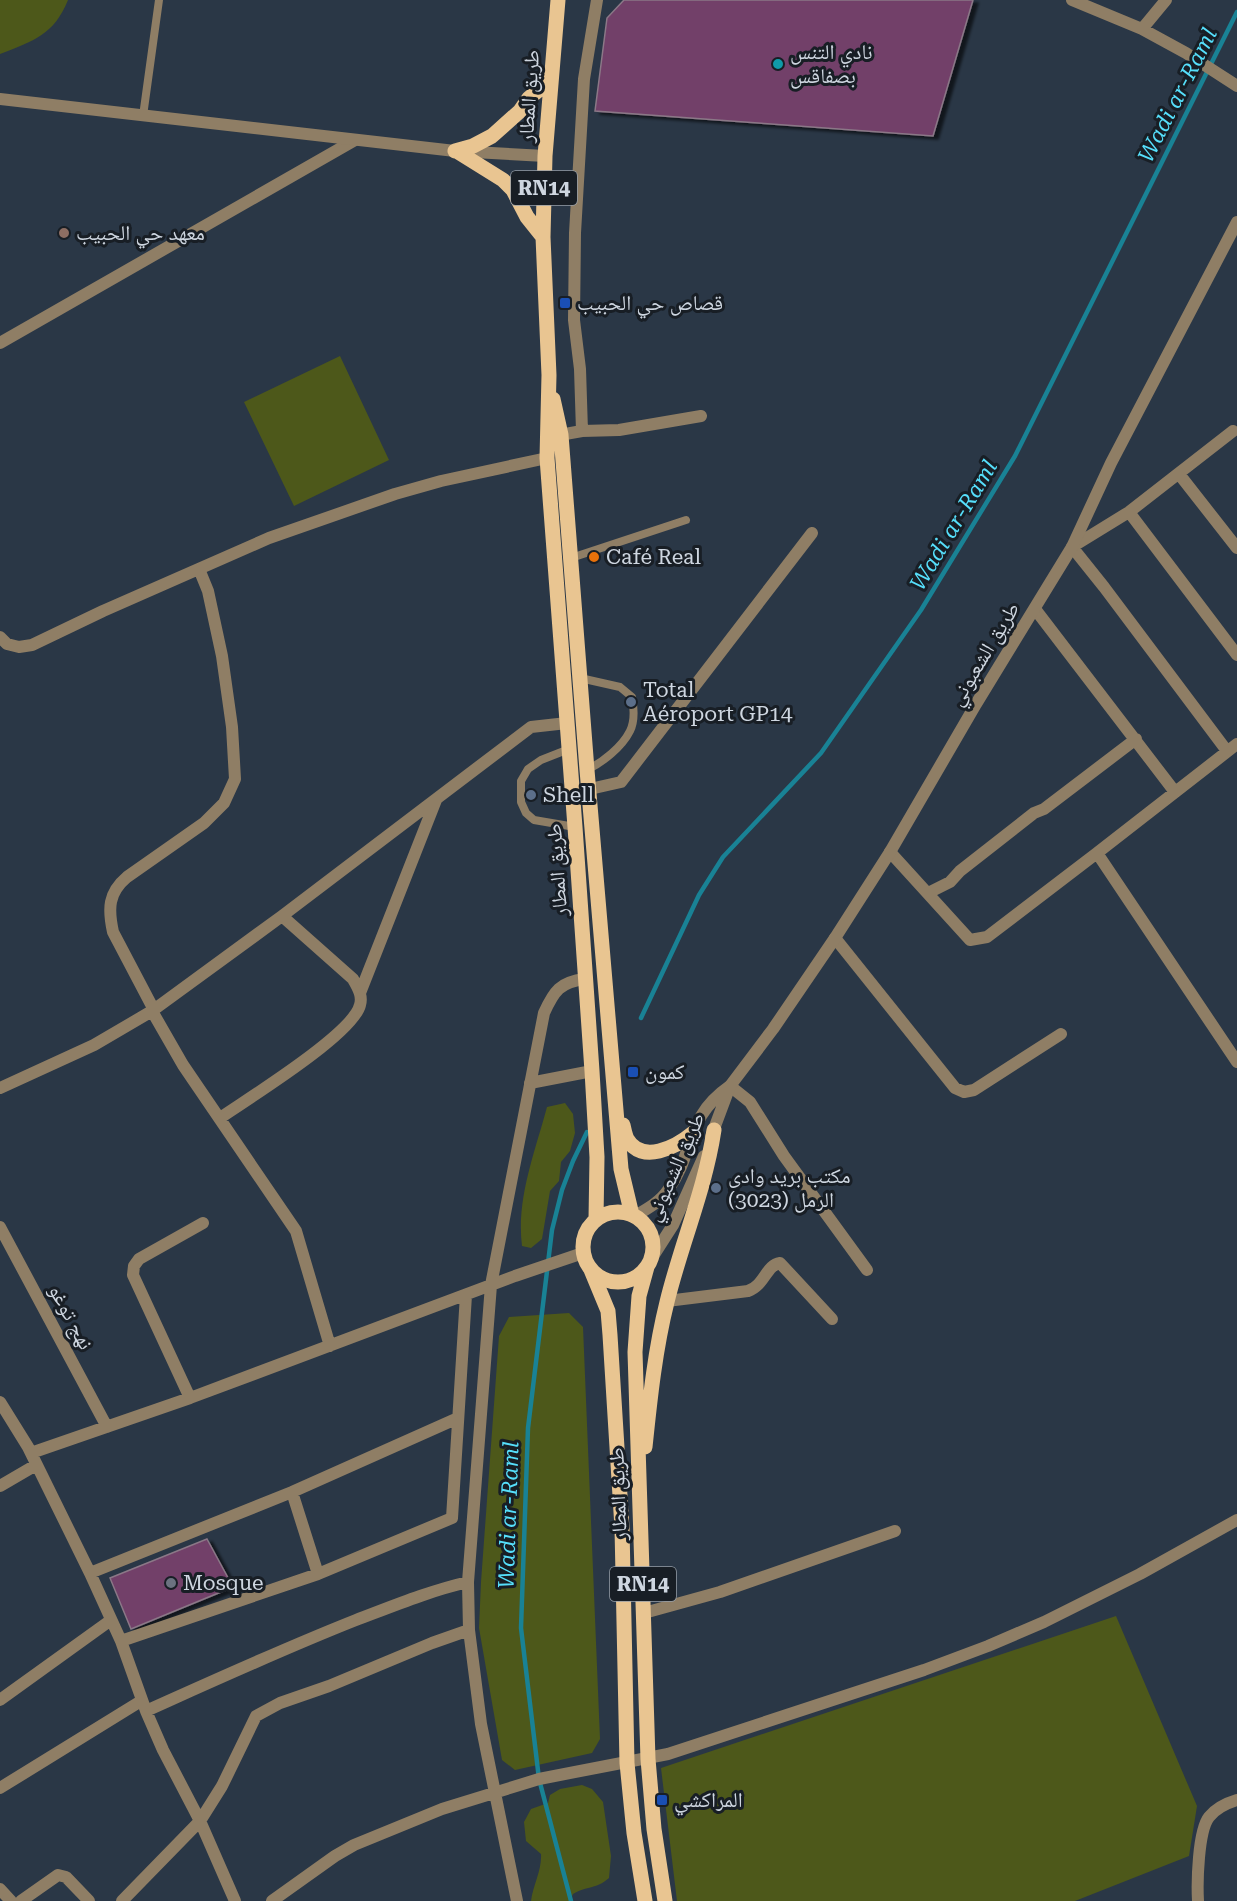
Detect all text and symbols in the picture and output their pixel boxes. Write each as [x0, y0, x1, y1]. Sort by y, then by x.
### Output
water label: Wadi ar-Raml [1133, 24, 1222, 167]
place label: نادي التنس بصفاقس [790, 40, 873, 89]
street label: طريق المطار [514, 49, 545, 144]
marker: نادي التنس بصفاقس [771, 57, 785, 71]
road number: RN14 [511, 171, 577, 205]
place label: معهد حي الحبيب [76, 221, 205, 249]
marker: معهد حي الحبيب [57, 226, 71, 240]
place label: قصاص حي الحبيب [577, 291, 723, 319]
marker: قصاص حي الحبيب [558, 296, 572, 310]
water label: Wadi ar-Raml [905, 456, 1002, 595]
place label: Café Real [606, 545, 701, 569]
marker: Café Real [587, 550, 601, 564]
street label: طريق الشعبوني [944, 598, 1028, 712]
place label: Total Aéroport GP14 [643, 678, 793, 726]
marker: Total Aéroport GP14 [624, 695, 638, 709]
place label: Shell [543, 783, 594, 807]
marker: Shell [524, 788, 538, 802]
street label: طريق المطار [542, 823, 573, 918]
place label: كمون [645, 1060, 685, 1084]
marker: كمون [626, 1065, 640, 1079]
street label: طريق الشعبوني [640, 1109, 714, 1227]
place label: مكتب بريد وادي الرمل (3023) [728, 1164, 850, 1213]
marker: مكتب بريد وادي الرمل (3023) [709, 1181, 723, 1195]
street label: نهج توغو [43, 1280, 98, 1354]
water label: Wadi ar-Raml [493, 1441, 524, 1589]
street label: طريق المطار [604, 1447, 633, 1542]
road number: RN14 [610, 1567, 676, 1601]
place label: Mosque [183, 1571, 264, 1595]
marker: Mosque [164, 1576, 178, 1590]
place label: المراكشي [674, 1788, 743, 1816]
marker: المراكشي [655, 1793, 669, 1807]

